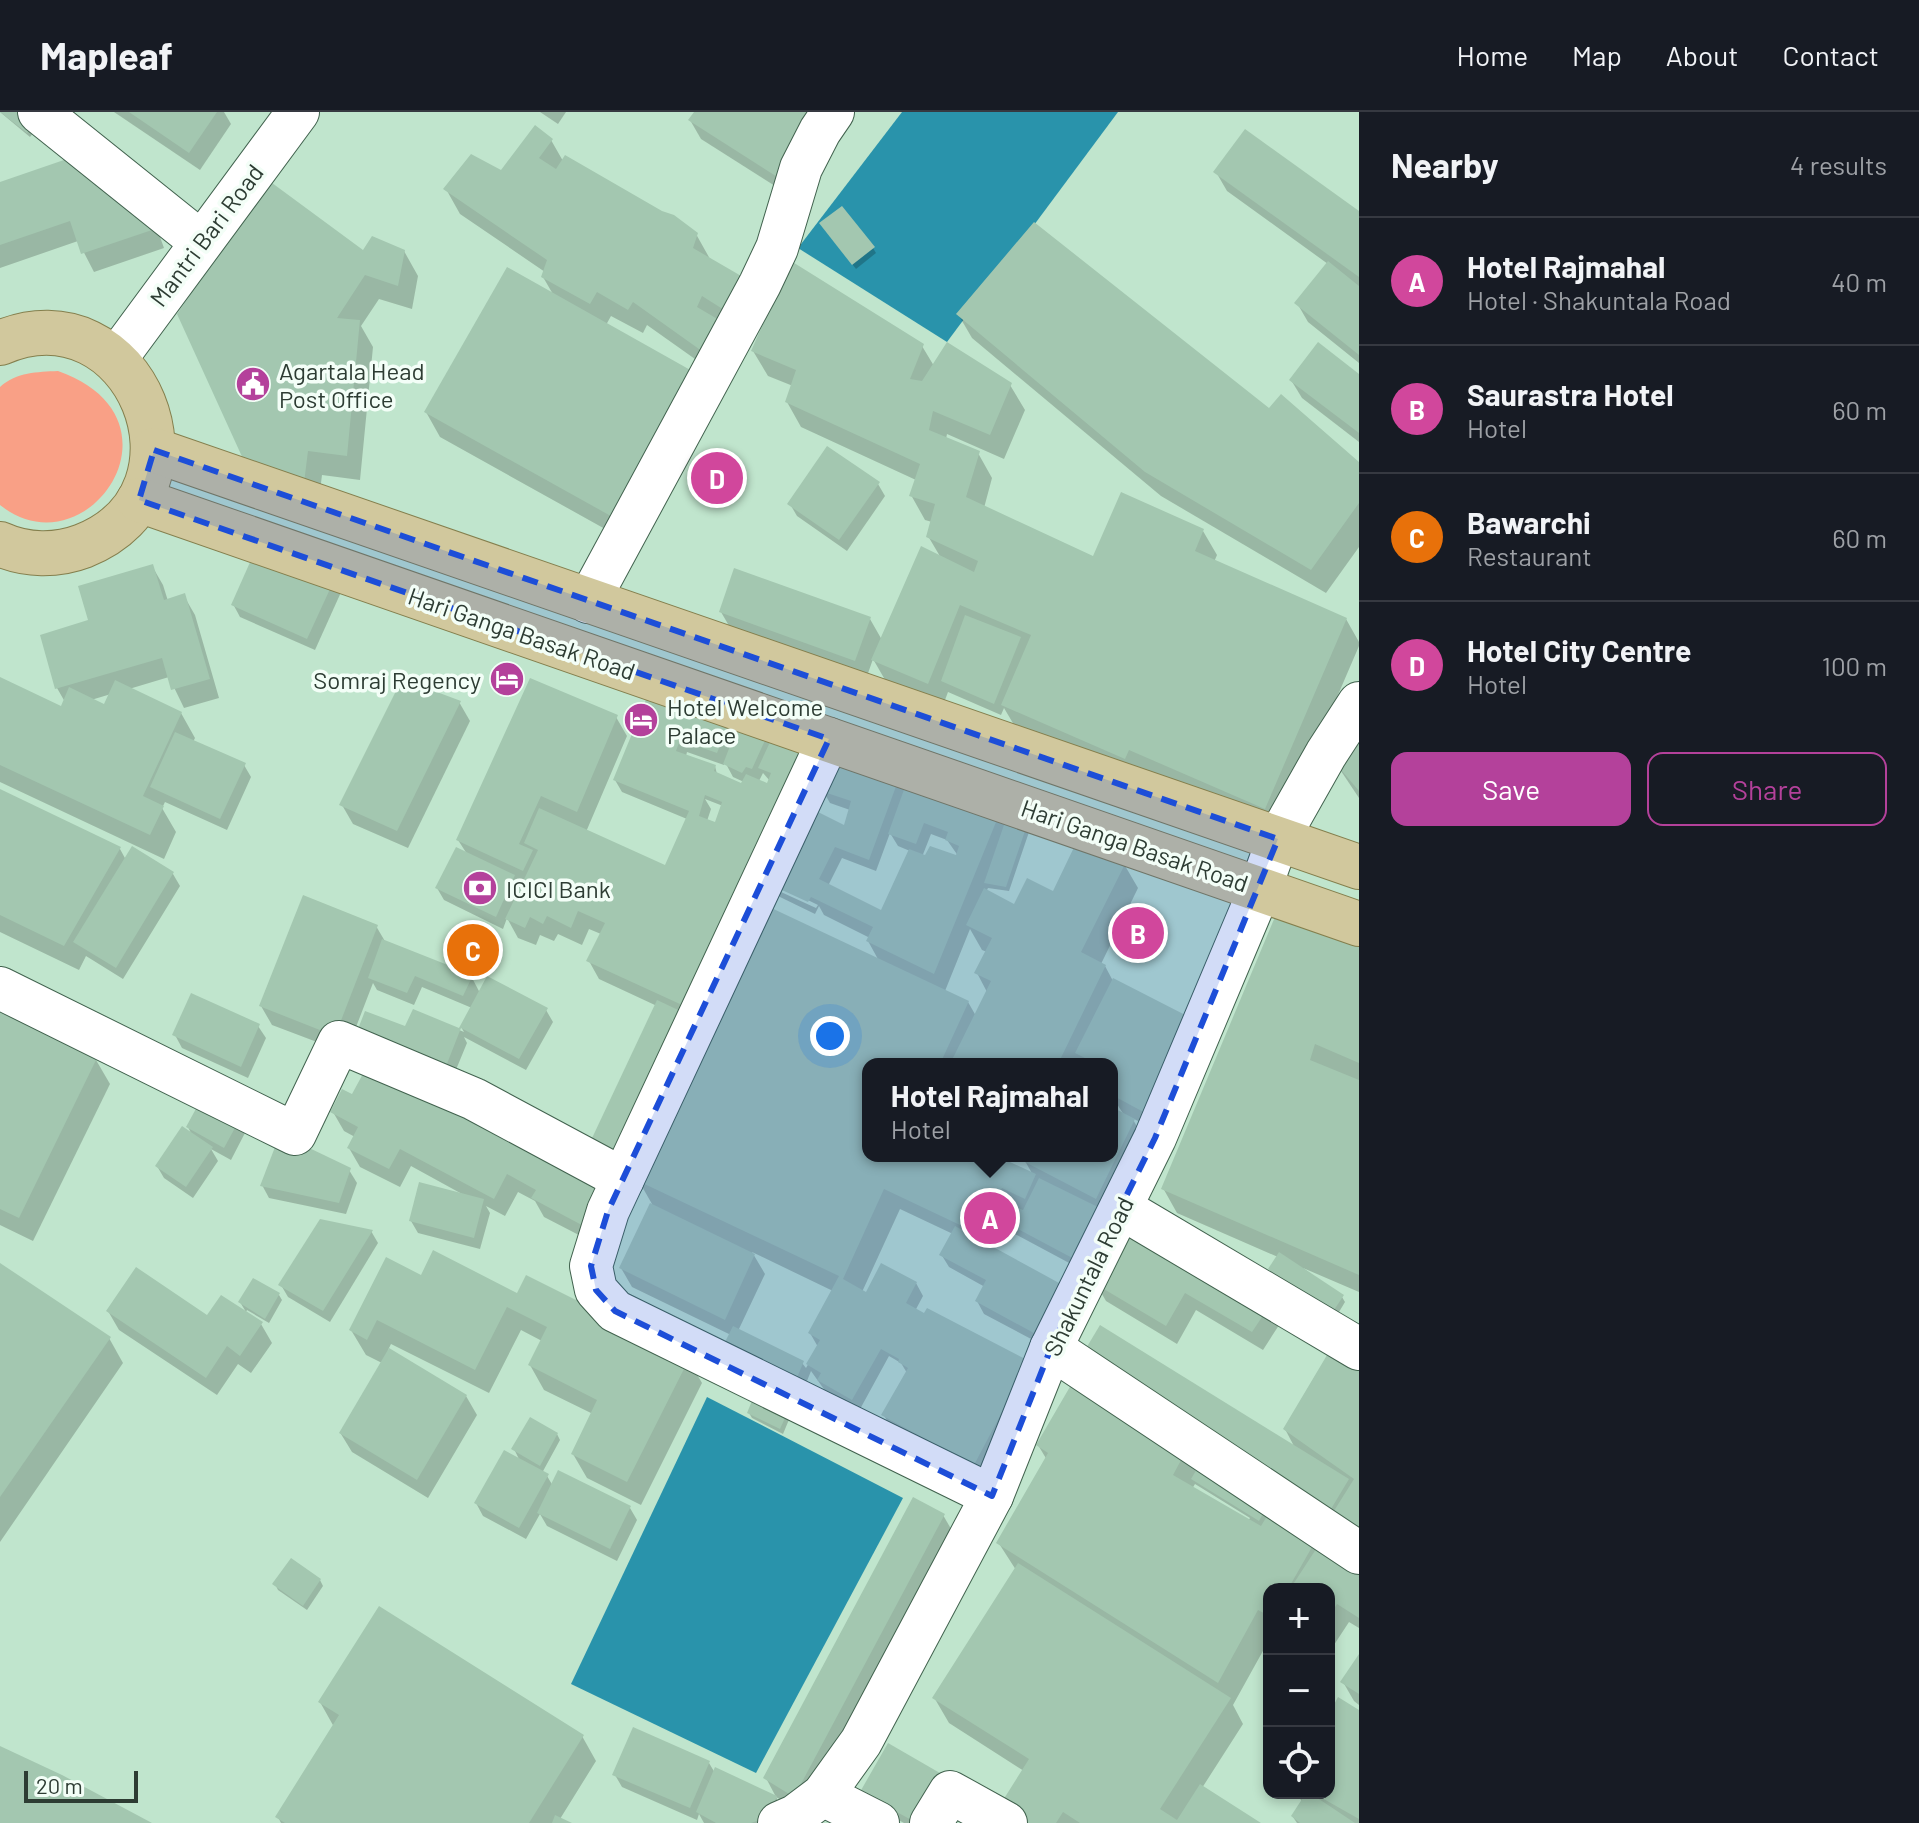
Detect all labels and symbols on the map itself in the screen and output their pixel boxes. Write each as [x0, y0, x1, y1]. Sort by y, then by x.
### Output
street label: Mantri Bari Road [143, 158, 269, 312]
place label: Agartala Head Post Office [279, 356, 425, 413]
public building icon: Agartala Head Post Office [234, 365, 272, 403]
pin: D [691, 448, 743, 508]
street label: Hari Ganga Basak Road [405, 581, 639, 685]
hotel icon: Somraj Regency [488, 660, 526, 698]
place label: Somraj Regency [313, 665, 481, 694]
place label: Hotel Welcome Palace [667, 692, 823, 749]
hotel icon: Hotel Welcome Palace [622, 701, 660, 739]
street label: Hari Ganga Basak Road [1018, 793, 1252, 897]
bank icon: ICICI Bank [461, 869, 499, 907]
place label: ICICI Bank [506, 874, 611, 903]
pin: B [1112, 903, 1164, 963]
pin: C [447, 920, 499, 980]
your location [810, 1016, 850, 1056]
pin: A [964, 1188, 1016, 1248]
street label: Shakuntala Road [1037, 1192, 1139, 1360]
scale bar [24, 1767, 138, 1803]

